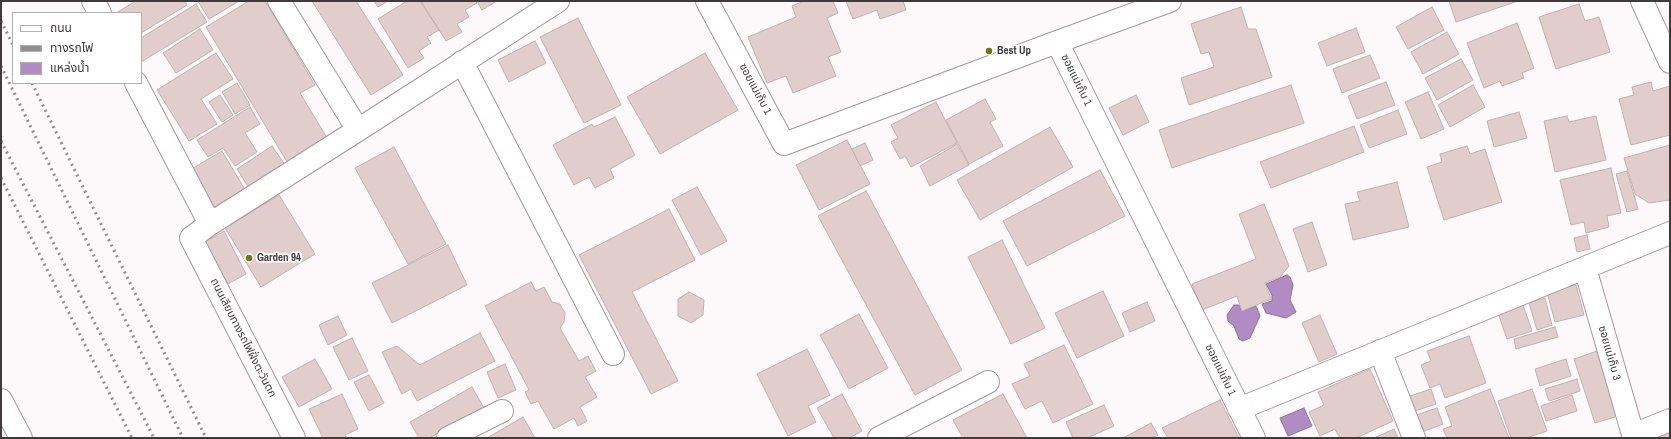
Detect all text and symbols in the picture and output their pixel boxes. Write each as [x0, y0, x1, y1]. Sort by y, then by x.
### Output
legend [12, 12, 142, 84]
text: ถนน [50, 20, 72, 36]
text: ทางรถไฟ [50, 40, 93, 56]
place label: Best Up [997, 44, 1031, 58]
marker: Best Up [984, 46, 994, 56]
street label: ซอยแม่เก็บ 1 [1058, 52, 1094, 108]
text: แหล่งน้ำ [50, 60, 89, 76]
street label: ซอยแม่เก็บ 1 [736, 61, 774, 117]
place label: Garden 94 [257, 251, 301, 265]
marker: Garden 94 [244, 253, 254, 263]
street label: ถนนเลียบทางรถไฟฝั่งตะวันตก [207, 276, 279, 400]
street label: ซอยแม่เก็บ 3 [1595, 324, 1623, 382]
street label: ซอยแม่เก็บ 1 [1202, 342, 1238, 398]

